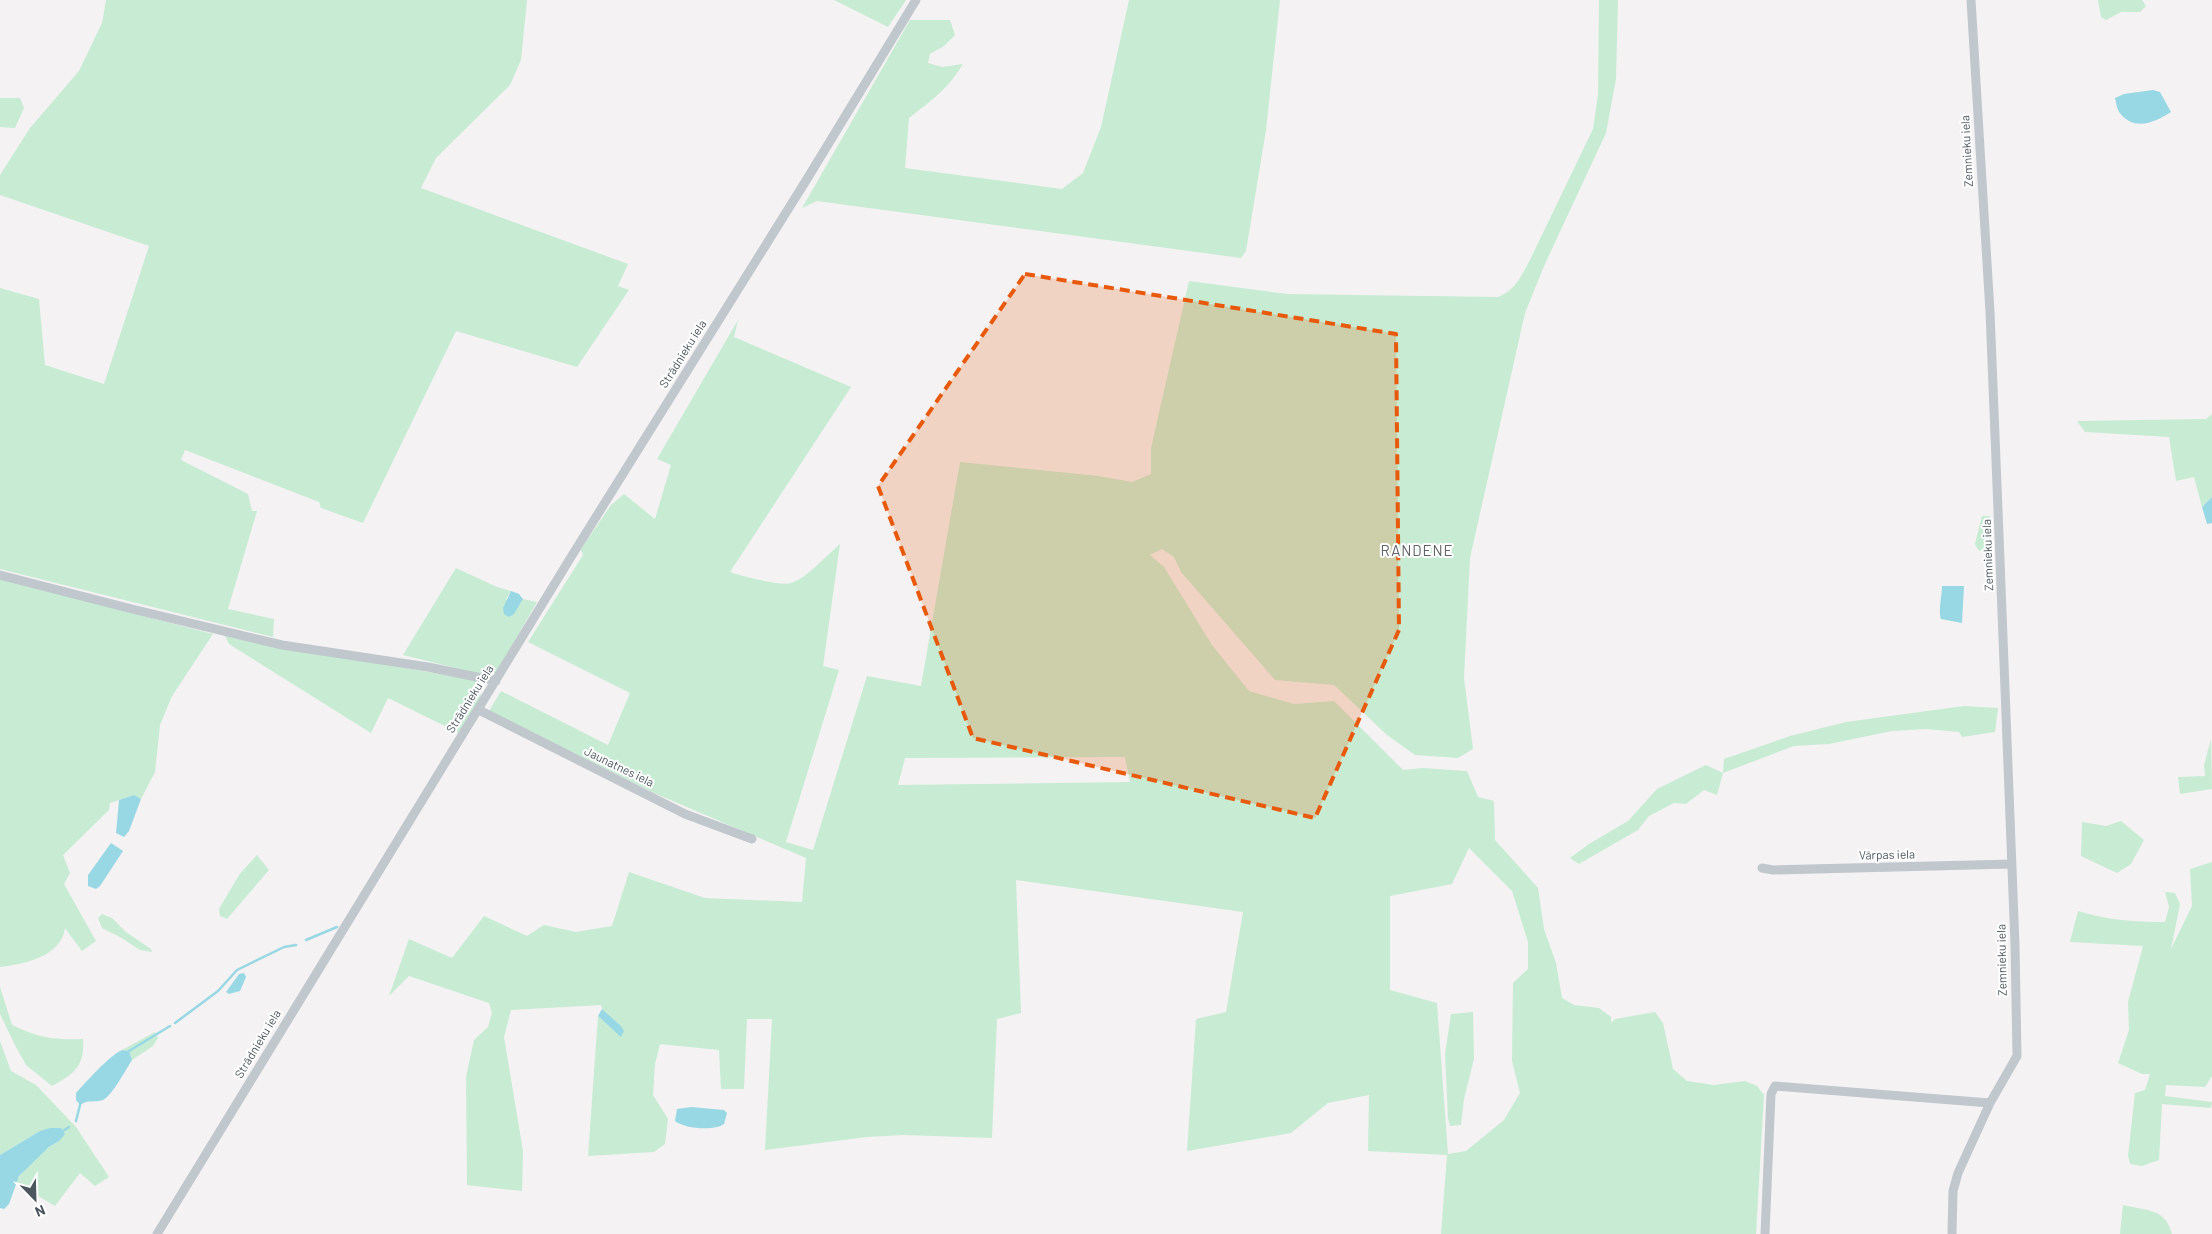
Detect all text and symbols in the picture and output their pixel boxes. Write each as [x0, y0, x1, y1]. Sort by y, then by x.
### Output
street label: Zemnieku iela [1957, 115, 1975, 187]
street label: Strādnieku iela [656, 317, 709, 390]
street label: Zemnieku iela [1979, 519, 1995, 591]
district label: RANDENE [1380, 541, 1454, 559]
street label: Strādnieku iela [443, 662, 496, 735]
street label: Jaunatnes iela [582, 743, 656, 789]
street label: Vārpas iela [1859, 847, 1915, 861]
street label: Zemnieku iela [1993, 924, 2009, 996]
street label: Strādnieku iela [231, 1007, 283, 1080]
north arrow [10, 1174, 60, 1224]
text: N [33, 1202, 48, 1221]

